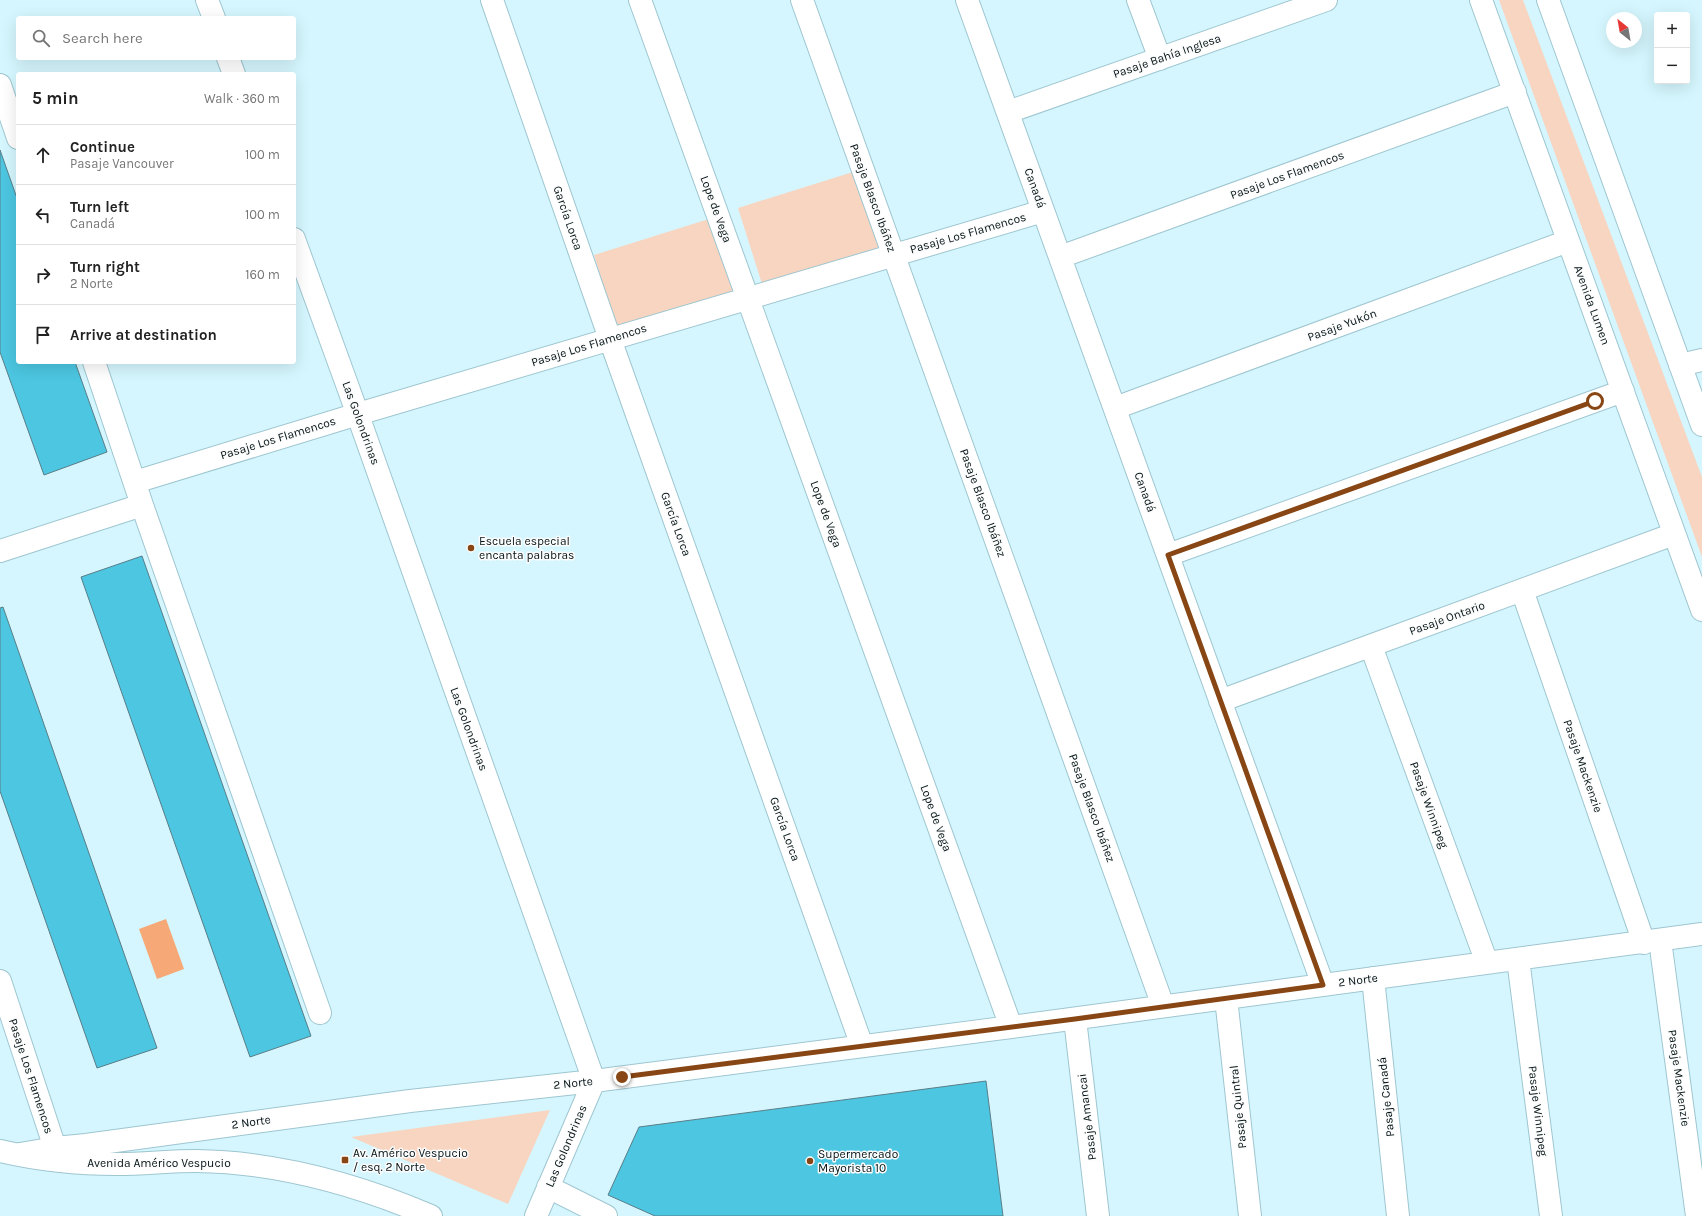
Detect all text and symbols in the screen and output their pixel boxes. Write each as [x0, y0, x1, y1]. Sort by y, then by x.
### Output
north arrow [1606, 12, 1642, 48]
map controls [1654, 12, 1690, 84]
button: + [1654, 12, 1690, 48]
search box [16, 16, 296, 60]
icon: search [30, 27, 52, 49]
text: Search here [62, 29, 143, 47]
street label: Pasaje Bahía Inglesa [1111, 31, 1223, 81]
button: − [1654, 48, 1690, 84]
text: 5 min [32, 88, 79, 108]
text: Walk · 360 m [204, 91, 280, 106]
text: Continue [70, 138, 135, 156]
street label: Pasaje Blasco Ibáñez [847, 142, 899, 254]
icon: ahead [32, 144, 54, 166]
text: 100 m [245, 147, 280, 162]
street label: Pasaje Los Flamencos [1228, 148, 1346, 202]
text: Pasaje Vancouver [70, 156, 174, 171]
street label: Canadá [1021, 166, 1049, 210]
street label: Lope de Vega [697, 174, 735, 244]
street label: García Lorca [550, 184, 586, 252]
text: Turn left [70, 198, 129, 216]
icon: left [32, 204, 54, 226]
text: 100 m [245, 207, 280, 222]
street label: Pasaje Los Flamencos [908, 210, 1028, 256]
text: Canadá [70, 216, 115, 231]
text: Turn right [70, 258, 140, 276]
street label: Avenida Lumen [1571, 263, 1613, 347]
icon: right [32, 264, 54, 286]
text: 160 m [245, 267, 280, 282]
text: 2 Norte [70, 276, 113, 291]
street label: Pasaje Yukón [1306, 306, 1378, 344]
street label: Pasaje Los Flamencos [529, 321, 649, 369]
icon: arrive [32, 324, 54, 346]
text: Arrive at destination [70, 326, 217, 344]
street label: Las Golondrinas [339, 379, 383, 467]
route start [1586, 392, 1604, 410]
street label: Pasaje Los Flamencos [218, 414, 338, 462]
street label: Pasaje Blasco Ibáñez [957, 447, 1009, 559]
street label: Canadá [1131, 470, 1159, 514]
street label: Lope de Vega [807, 479, 845, 549]
street label: García Lorca [658, 490, 694, 558]
place label: Escuela especial encanta palabras [479, 534, 574, 562]
marker: Escuela especial encanta palabras [466, 543, 476, 553]
street label: Pasaje Ontario [1407, 598, 1487, 638]
street label: Las Golondrinas [447, 685, 491, 773]
street label: Pasaje Mackenzie [1561, 718, 1605, 814]
street label: Pasaje Blasco Ibáñez [1066, 752, 1118, 864]
street label: Pasaje Winnipeg [1407, 760, 1451, 850]
street label: Lope de Vega [917, 783, 955, 853]
street label: García Lorca [767, 795, 803, 863]
street label: 2 Norte [1337, 971, 1379, 989]
street label: Pasaje Los Flamencos [6, 1017, 56, 1135]
street label: Pasaje Mackenzie [1665, 1029, 1693, 1127]
street label: Pasaje Canadá [1375, 1056, 1397, 1138]
street label: Pasaje Quintral [1227, 1065, 1249, 1149]
street label: Pasaje Winnipeg [1525, 1065, 1551, 1157]
route end [613, 1068, 631, 1086]
street label: Pasaje Amancai [1075, 1073, 1099, 1161]
street label: 2 Norte [553, 1074, 593, 1092]
street label: Las Golondrinas [542, 1103, 590, 1189]
street label: 2 Norte [230, 1112, 272, 1132]
place label: Av. Américo Vespucio / esq. 2 Norte [353, 1146, 468, 1174]
place label: Supermercado Mayorista 10 [818, 1147, 898, 1175]
marker: Av. Américo Vespucio / esq. 2 Norte [340, 1155, 350, 1165]
street label: Avenida Américo Vespucio [87, 1156, 231, 1170]
marker: Supermercado Mayorista 10 [805, 1156, 815, 1166]

